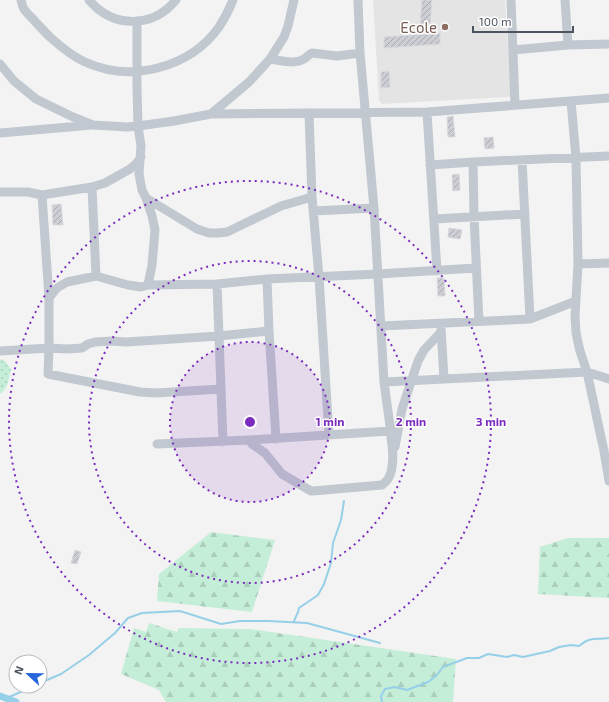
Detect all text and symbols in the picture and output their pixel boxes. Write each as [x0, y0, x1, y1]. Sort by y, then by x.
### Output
scale bar [473, 8, 573, 34]
text: 100 m [479, 14, 511, 28]
place label: Ecole [400, 18, 437, 36]
marker: Ecole [440, 22, 450, 32]
text: 1 min [316, 414, 344, 428]
text: 2 min [396, 414, 426, 428]
text: 3 min [476, 414, 506, 428]
centre of rings [243, 415, 257, 429]
north arrow [8, 654, 48, 694]
text: N [11, 664, 26, 676]

